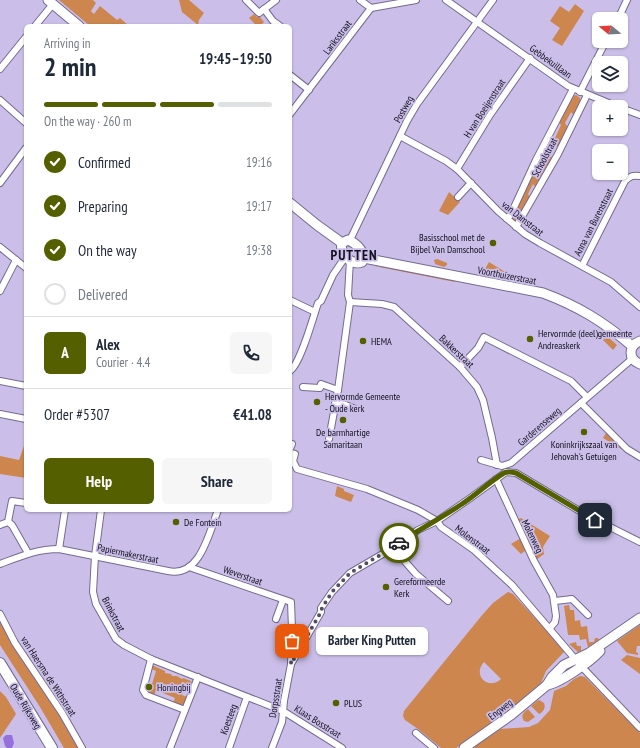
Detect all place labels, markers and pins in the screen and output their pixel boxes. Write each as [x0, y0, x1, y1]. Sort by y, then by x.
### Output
place label: Basisschool met de Bijbel Van Damschool [410, 231, 486, 256]
marker: Basisschool met de Bijbel Van Damschool [488, 238, 498, 248]
place label: Hervormde (deel)gemeente Andreaskerk [538, 327, 632, 352]
marker: Hervormde (deel)gemeente Andreaskerk [525, 334, 535, 344]
place label: HEMA [371, 335, 392, 348]
marker: HEMA [358, 336, 368, 346]
place label: Hervormde Gemeente - Oude kerk [325, 390, 400, 415]
marker: Hervormde Gemeente - Oude kerk [312, 397, 322, 407]
marker: De barmhartige Samaritaan [338, 415, 348, 425]
place label: De barmhartige Samaritaan [316, 426, 370, 451]
marker: Koninkrijkszaal van Jehovah's Getuigen [579, 427, 589, 437]
place label: Koninkrijkszaal van Jehovah's Getuigen [550, 438, 617, 463]
pin [578, 503, 612, 537]
place label: De Fontein [184, 516, 222, 529]
marker: De Fontein [171, 517, 181, 527]
place label: Gereformeerde Kerk [394, 575, 445, 600]
marker: Gereformeerde Kerk [381, 582, 391, 592]
pin [275, 624, 309, 658]
callout: Barber King Putten [316, 627, 428, 655]
place label: Honingbij [157, 681, 191, 694]
marker: Honingbij [144, 682, 154, 692]
place label: PLUS [344, 697, 362, 710]
marker: PLUS [331, 698, 341, 708]

